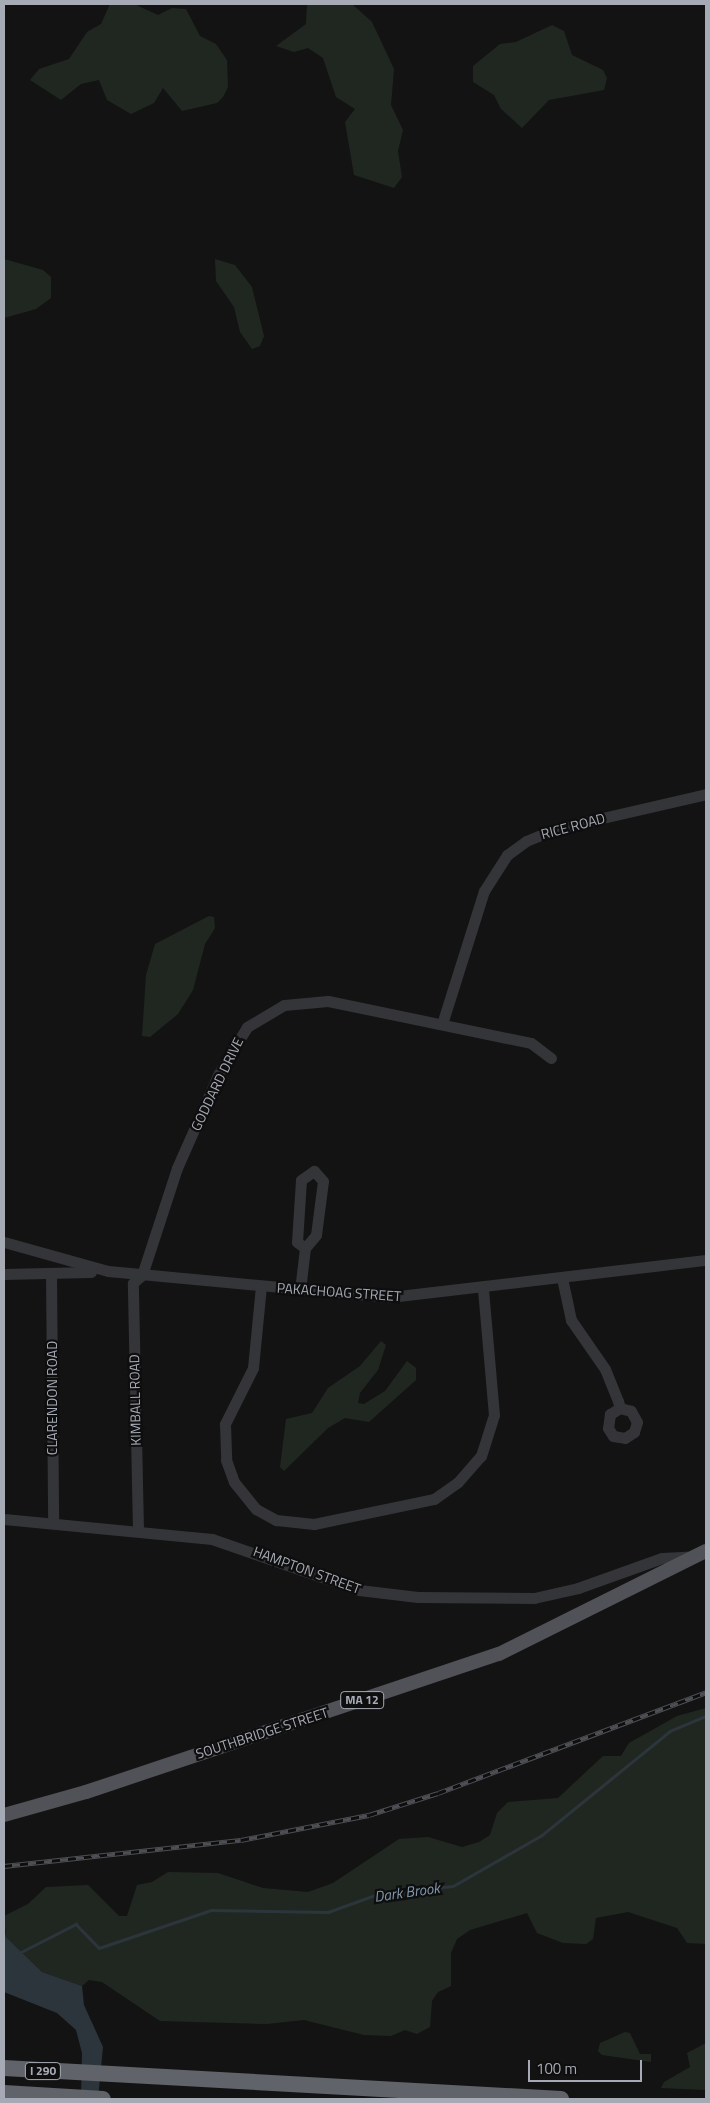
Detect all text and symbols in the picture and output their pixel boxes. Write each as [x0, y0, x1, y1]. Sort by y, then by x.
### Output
street label: RICE ROAD [539, 809, 607, 843]
street label: GODDARD DRIVE [187, 1035, 247, 1133]
street label: PAKACHOAG STREET [276, 1279, 402, 1305]
street label: CLARENDON ROAD [44, 1341, 60, 1455]
street label: KIMBALL ROAD [126, 1354, 144, 1446]
street label: HAMPTON STREET [251, 1543, 363, 1597]
road number: MA 12 [340, 1690, 384, 1710]
street label: SOUTHBRIDGE STREET [194, 1704, 330, 1762]
water label: Dark Brook [373, 1878, 441, 1906]
scale bar [530, 2050, 644, 2082]
text: 100 m [536, 2057, 577, 2080]
road number: I 290 [24, 2062, 62, 2080]

